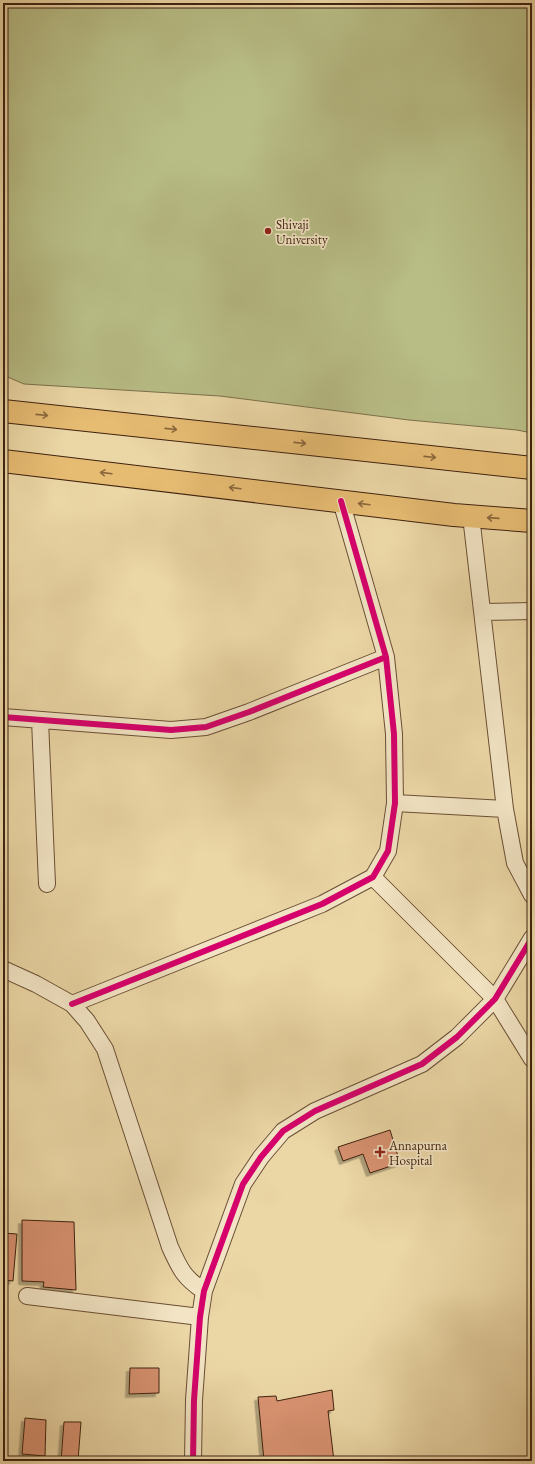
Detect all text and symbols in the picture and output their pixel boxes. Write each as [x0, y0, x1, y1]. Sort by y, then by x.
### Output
place label: Shivaji University [276, 216, 328, 248]
marker: Shivaji University [263, 226, 273, 236]
one-way arrow [35, 411, 48, 419]
one-way arrow [164, 425, 177, 433]
one-way arrow [293, 439, 306, 447]
one-way arrow [423, 453, 436, 460]
one-way arrow [100, 469, 113, 477]
one-way arrow [229, 485, 242, 492]
one-way arrow [358, 500, 371, 508]
one-way arrow [487, 514, 500, 521]
place label: Annapurna Hospital [388, 1137, 448, 1169]
marker: Annapurna Hospital [374, 1146, 386, 1158]

